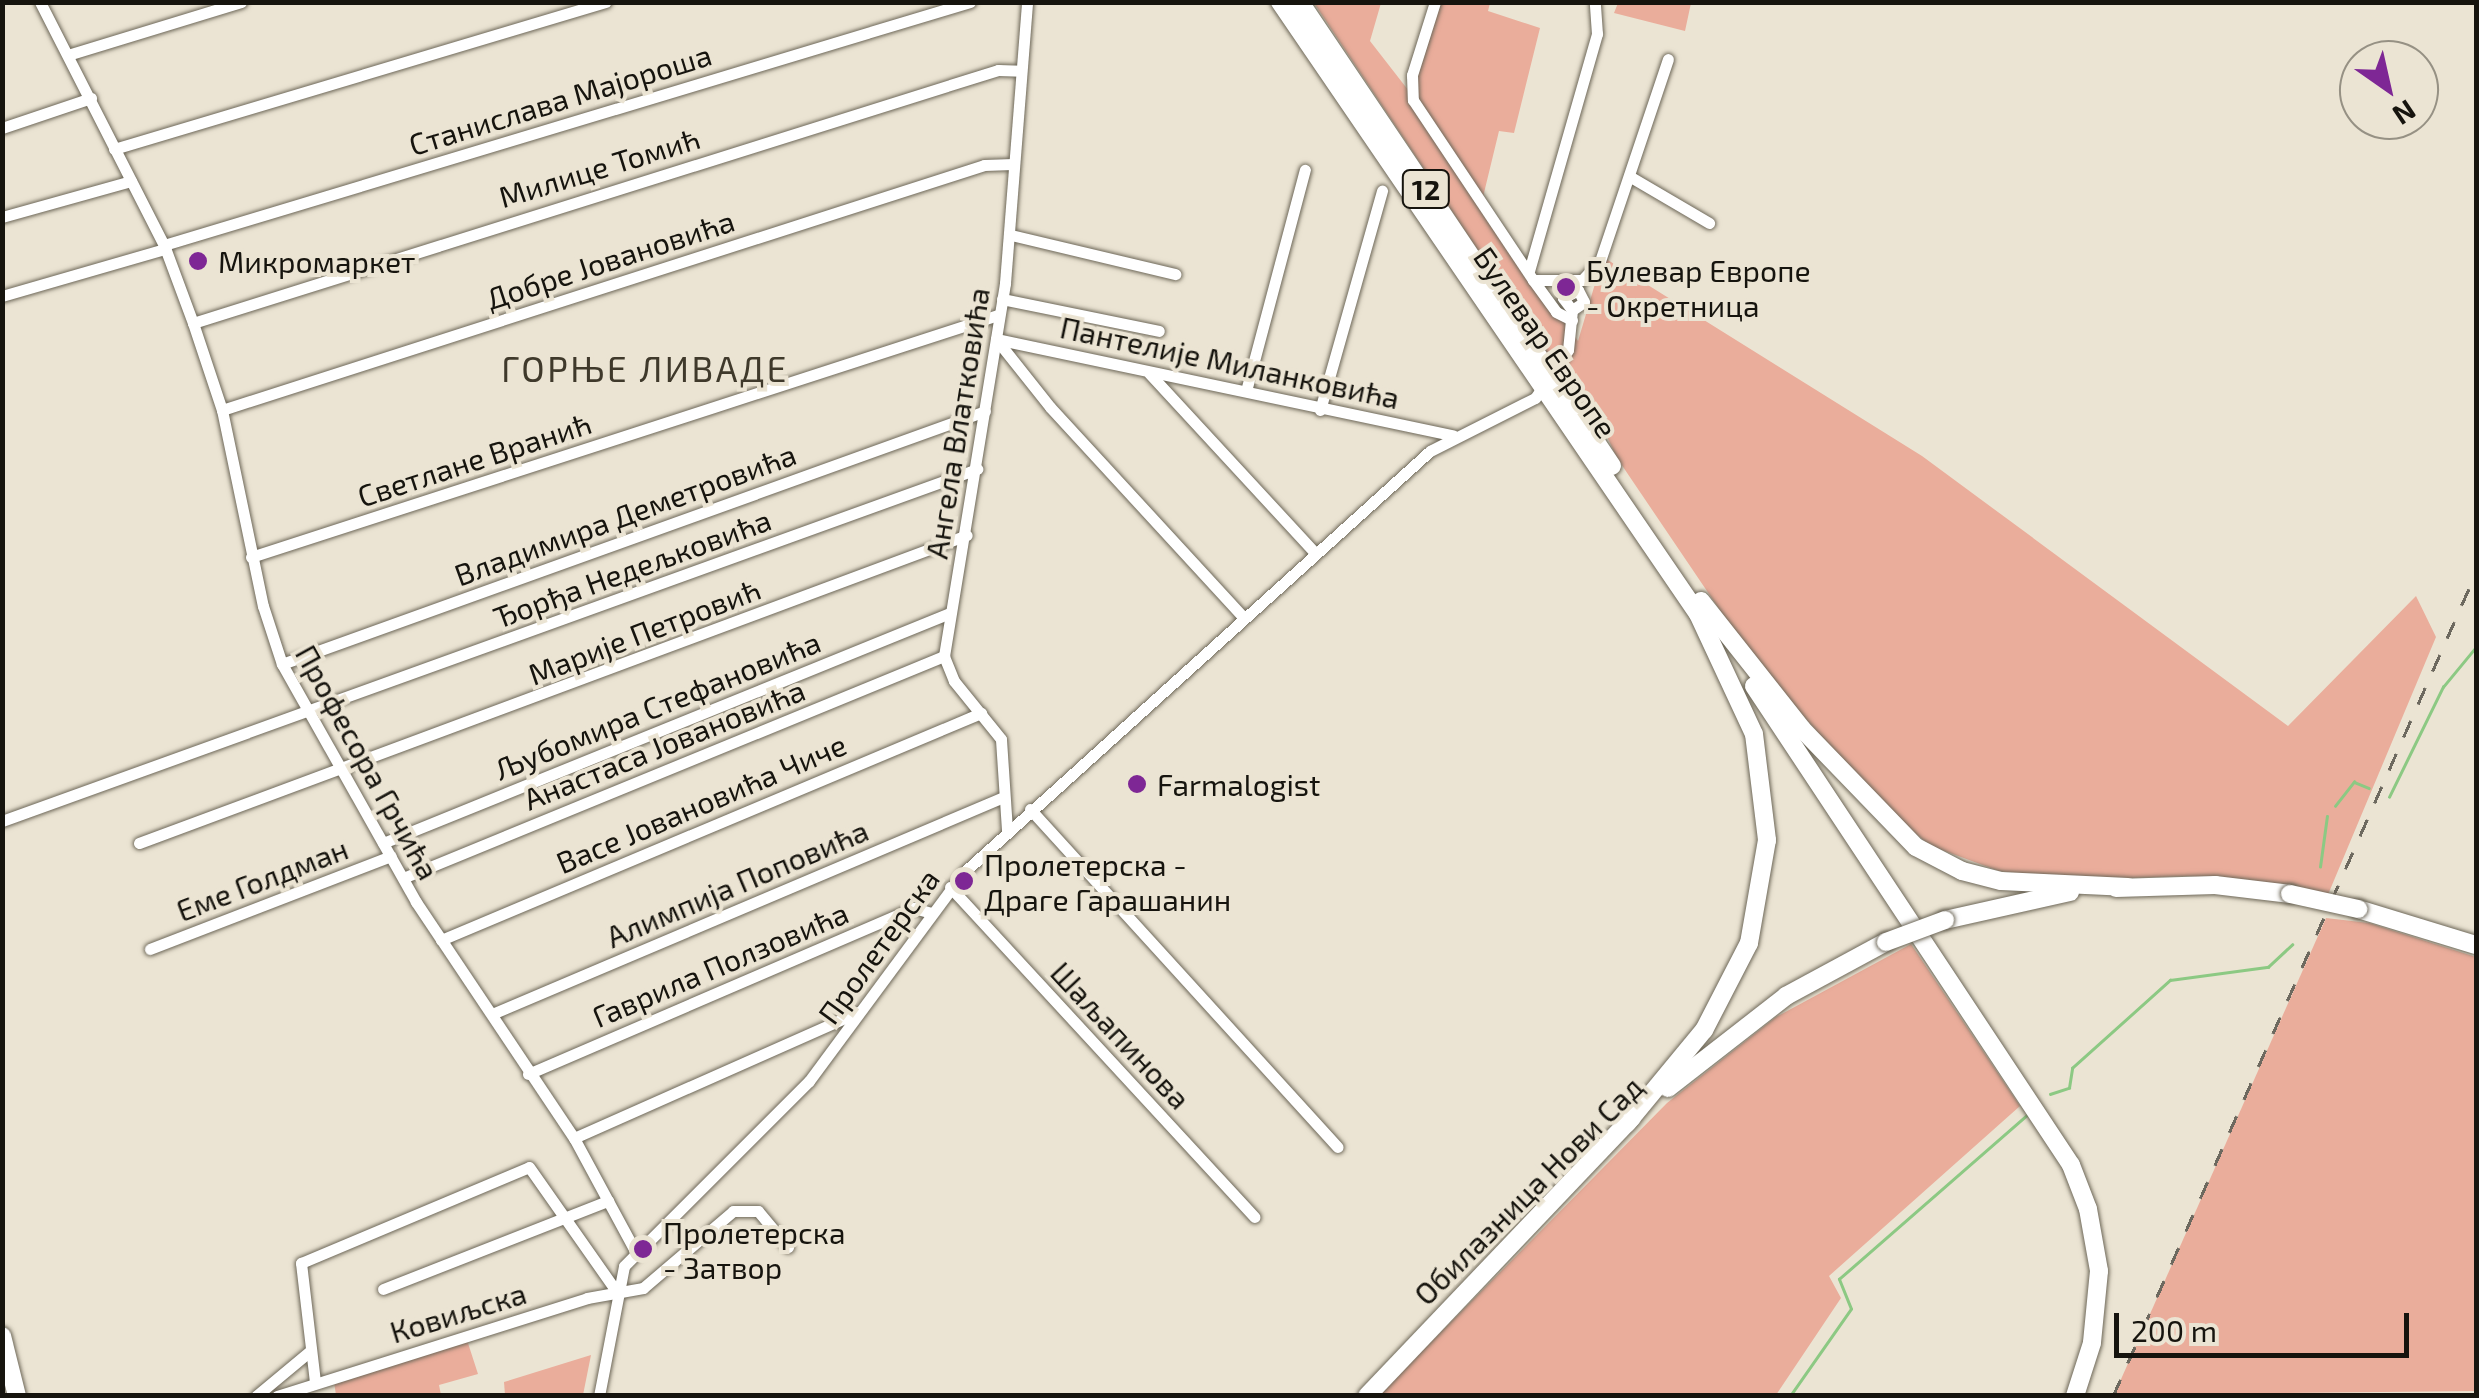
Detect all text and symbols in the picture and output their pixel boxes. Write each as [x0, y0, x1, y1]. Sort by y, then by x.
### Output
street label: Станислава Мајороша [404, 36, 716, 162]
north arrow [2339, 40, 2439, 140]
text: N [2387, 93, 2423, 133]
street label: Милице Томић [494, 119, 704, 215]
road number: 12 [1401, 166, 1451, 212]
street label: Добре Јовановића [481, 202, 739, 316]
street label: Булевар Европе [1467, 240, 1625, 444]
place label: Микромаркет [218, 243, 415, 279]
marker: Микромаркет [187, 250, 209, 272]
place label: Булевар Европе - Окретница [1586, 252, 1811, 322]
marker: Булевар Европе - Окретница [1555, 276, 1577, 298]
street label: Ангела Влатковића [918, 285, 996, 561]
street label: Пантелије Миланковића [1057, 308, 1403, 416]
district label: ГОРЊЕ ЛИВАДЕ [501, 347, 789, 389]
street label: Светлане Вранић [353, 404, 595, 514]
street label: Владимира Деметровића [449, 435, 801, 593]
street label: Ђорђа Недељковића [488, 501, 776, 635]
street label: Марије Петровић [523, 570, 765, 692]
street label: Љубомира Стефановића [489, 623, 825, 787]
street label: Професора Грчића [289, 638, 447, 886]
street label: Анастаса Јовановића [518, 671, 810, 817]
street label: Васе Јовановића Чиче [551, 726, 851, 880]
place label: Farmalogist [1157, 766, 1321, 802]
marker: Farmalogist [1126, 773, 1148, 795]
street label: Алимпија Поповића [601, 812, 873, 954]
street label: Еме Голдман [171, 830, 353, 928]
place label: Пролетерска - Драге Гарашанин [984, 846, 1231, 916]
street label: Пролетерска [810, 862, 946, 1030]
marker: Пролетерска - Драге Гарашанин [953, 870, 975, 892]
street label: Гаврила Ползовића [587, 894, 853, 1034]
street label: Шаљапинова [1044, 954, 1198, 1116]
street label: Обилазница Нови Сад [1406, 1068, 1650, 1312]
place label: Пролетерска - Затвор [663, 1214, 845, 1284]
marker: Пролетерска - Затвор [632, 1238, 654, 1260]
street label: Ковиљска [385, 1274, 531, 1350]
scale bar [2119, 1293, 2414, 1355]
text: 200 m [2131, 1312, 2217, 1348]

